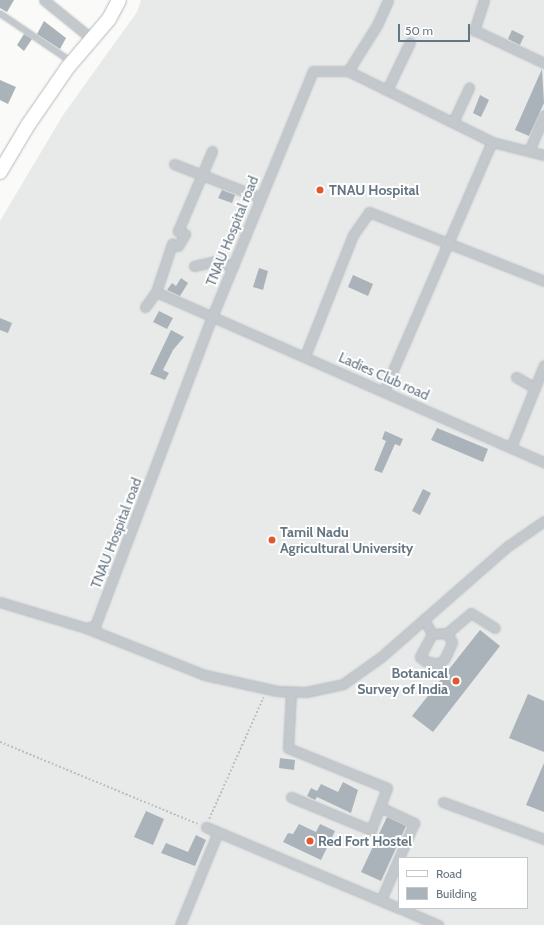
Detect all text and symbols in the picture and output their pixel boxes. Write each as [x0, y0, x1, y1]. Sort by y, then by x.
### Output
scale bar [400, 16, 472, 42]
text: 50 m [405, 23, 433, 38]
street label: TNAU Hospital road [202, 173, 262, 289]
place label: TNAU Hospital [329, 182, 419, 198]
marker: TNAU Hospital [314, 184, 326, 196]
street label: Ladies Club road [336, 349, 432, 403]
street label: TNAU Hospital road [87, 475, 145, 591]
place label: Tamil Nadu Agricultural University [280, 524, 413, 556]
marker: Tamil Nadu Agricultural University [267, 535, 277, 545]
place label: Botanical Survey of India [357, 665, 448, 698]
marker: Botanical Survey of India [451, 676, 461, 686]
place label: Red Fort Hostel [318, 833, 412, 849]
marker: Red Fort Hostel [305, 836, 315, 846]
legend [398, 857, 528, 909]
text: Road [436, 866, 462, 881]
text: Building [436, 886, 477, 901]

